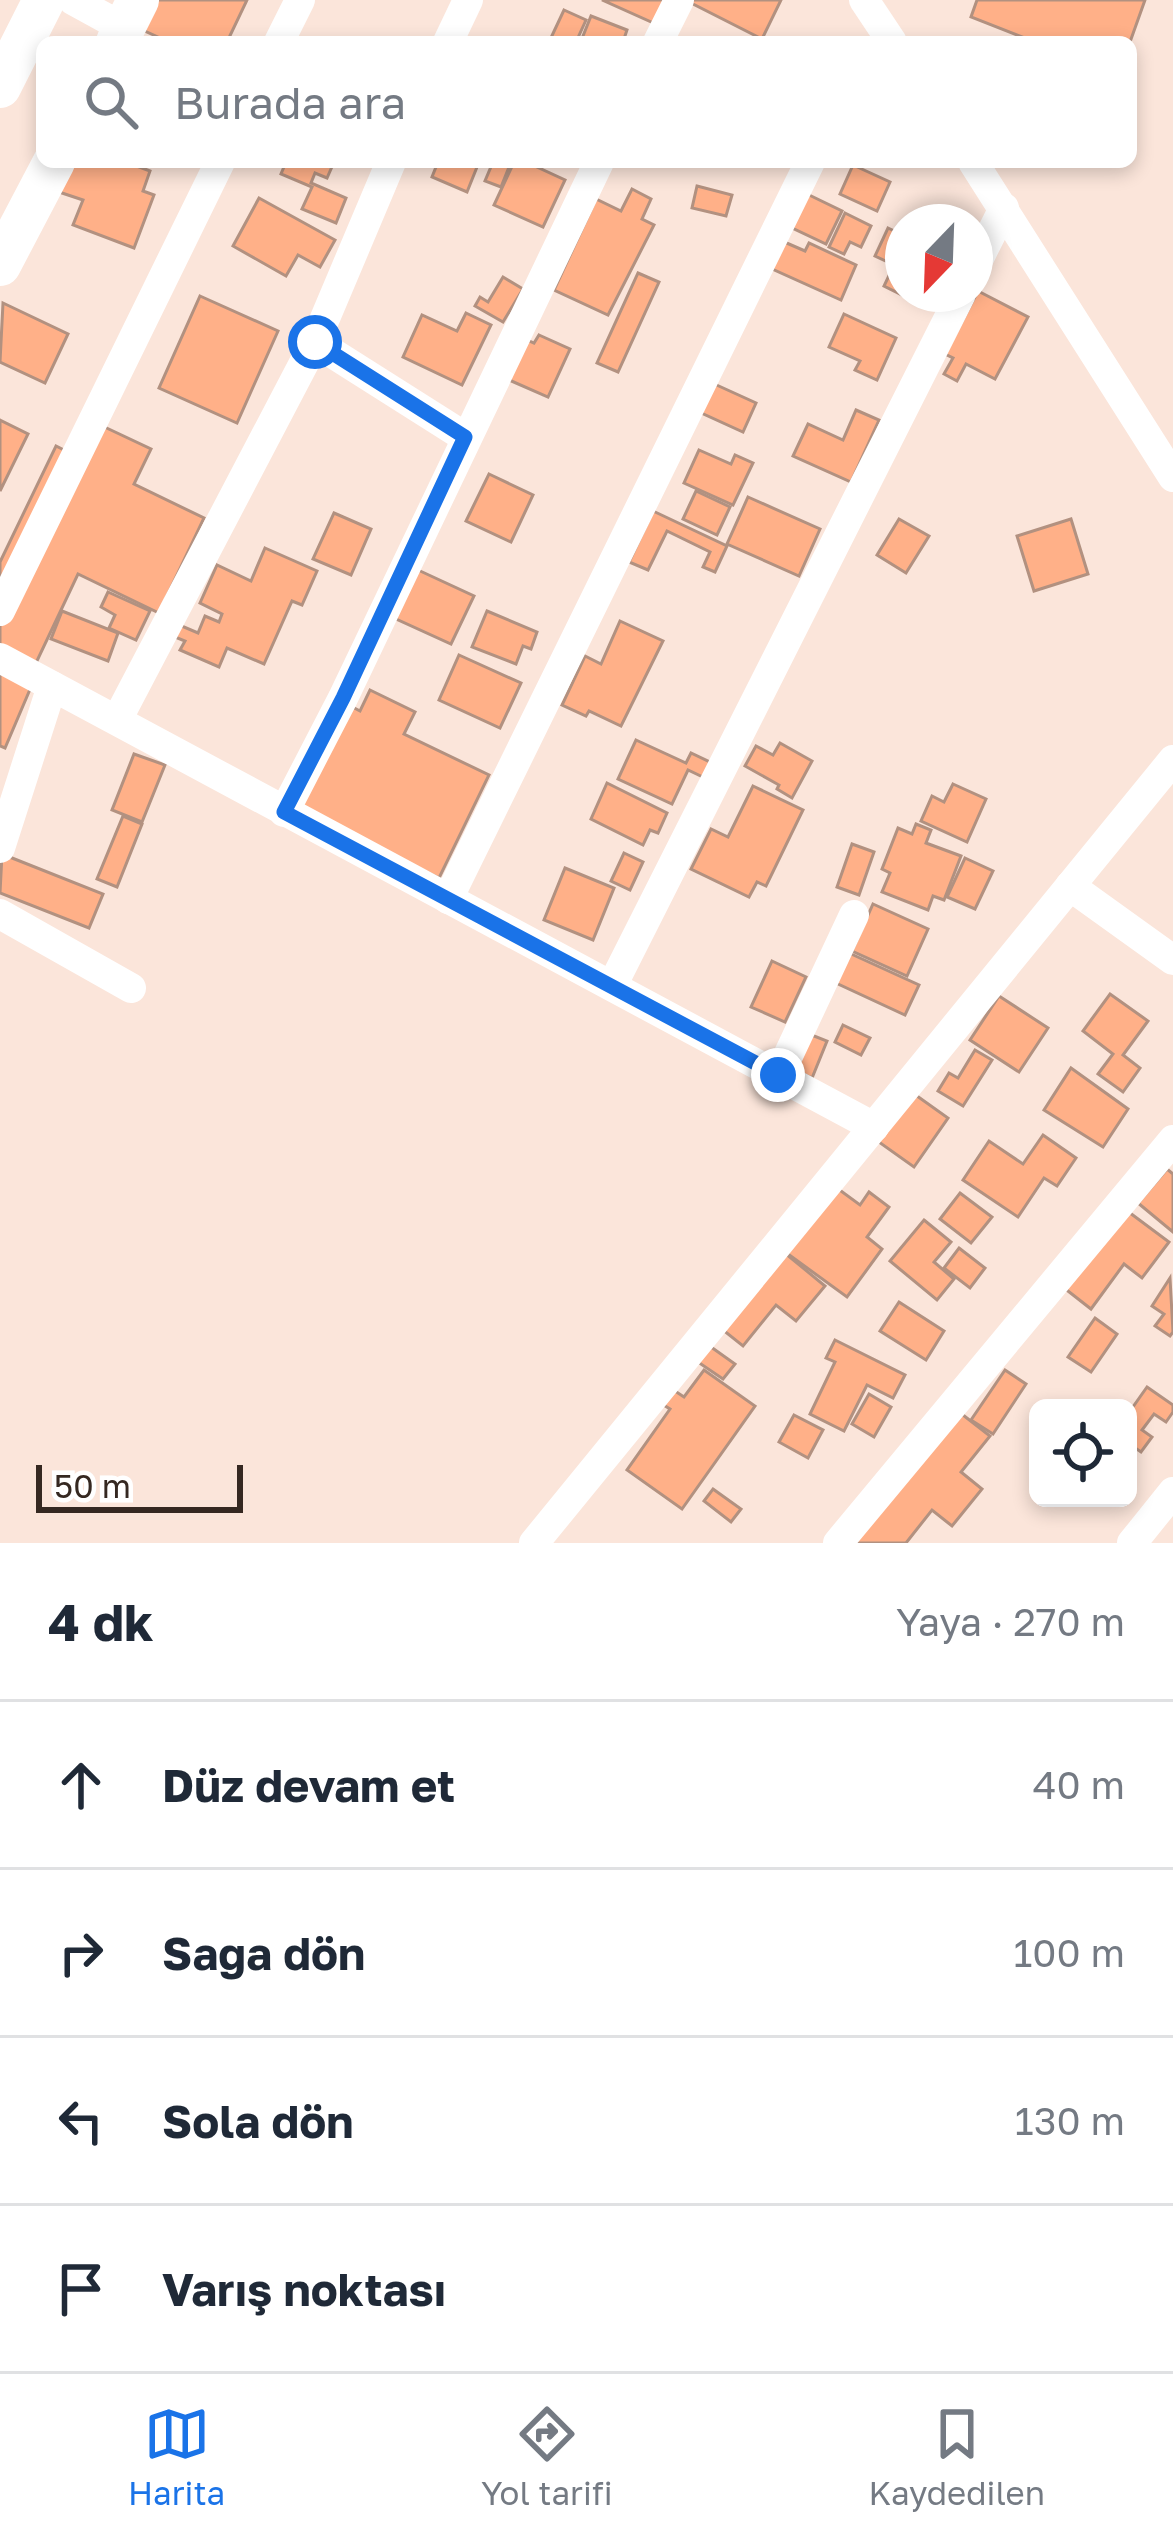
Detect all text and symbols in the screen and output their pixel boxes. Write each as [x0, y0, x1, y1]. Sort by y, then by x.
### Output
search box [36, 36, 1137, 168]
icon: search [78, 69, 144, 135]
text: Burada ara [174, 75, 406, 129]
north arrow [885, 204, 993, 312]
route start [288, 315, 342, 369]
route end [751, 1048, 805, 1102]
map controls [1029, 1399, 1137, 1507]
button: locate [1029, 1399, 1137, 1507]
scale bar [36, 1459, 243, 1512]
text: 50 m [54, 1466, 131, 1505]
text: 4 dk [48, 1591, 154, 1652]
text: Yaya · 270 m [896, 1598, 1125, 1645]
icon: ahead [48, 1752, 114, 1818]
text: Düz devam et [162, 1758, 455, 1812]
text: 40 m [1033, 1761, 1125, 1808]
icon: right [48, 1920, 114, 1986]
text: Sağa dön [162, 1926, 365, 1980]
text: 100 m [1013, 1929, 1125, 1976]
icon: left [48, 2088, 114, 2154]
text: Sola dön [162, 2094, 353, 2148]
text: 130 m [1015, 2097, 1125, 2144]
icon: arrive [48, 2256, 114, 2322]
text: Varış noktası [162, 2262, 446, 2316]
tab: Harita [128, 2401, 225, 2512]
tab: Yol tarifi [481, 2401, 613, 2512]
tab: Kaydedilen [869, 2401, 1045, 2512]

